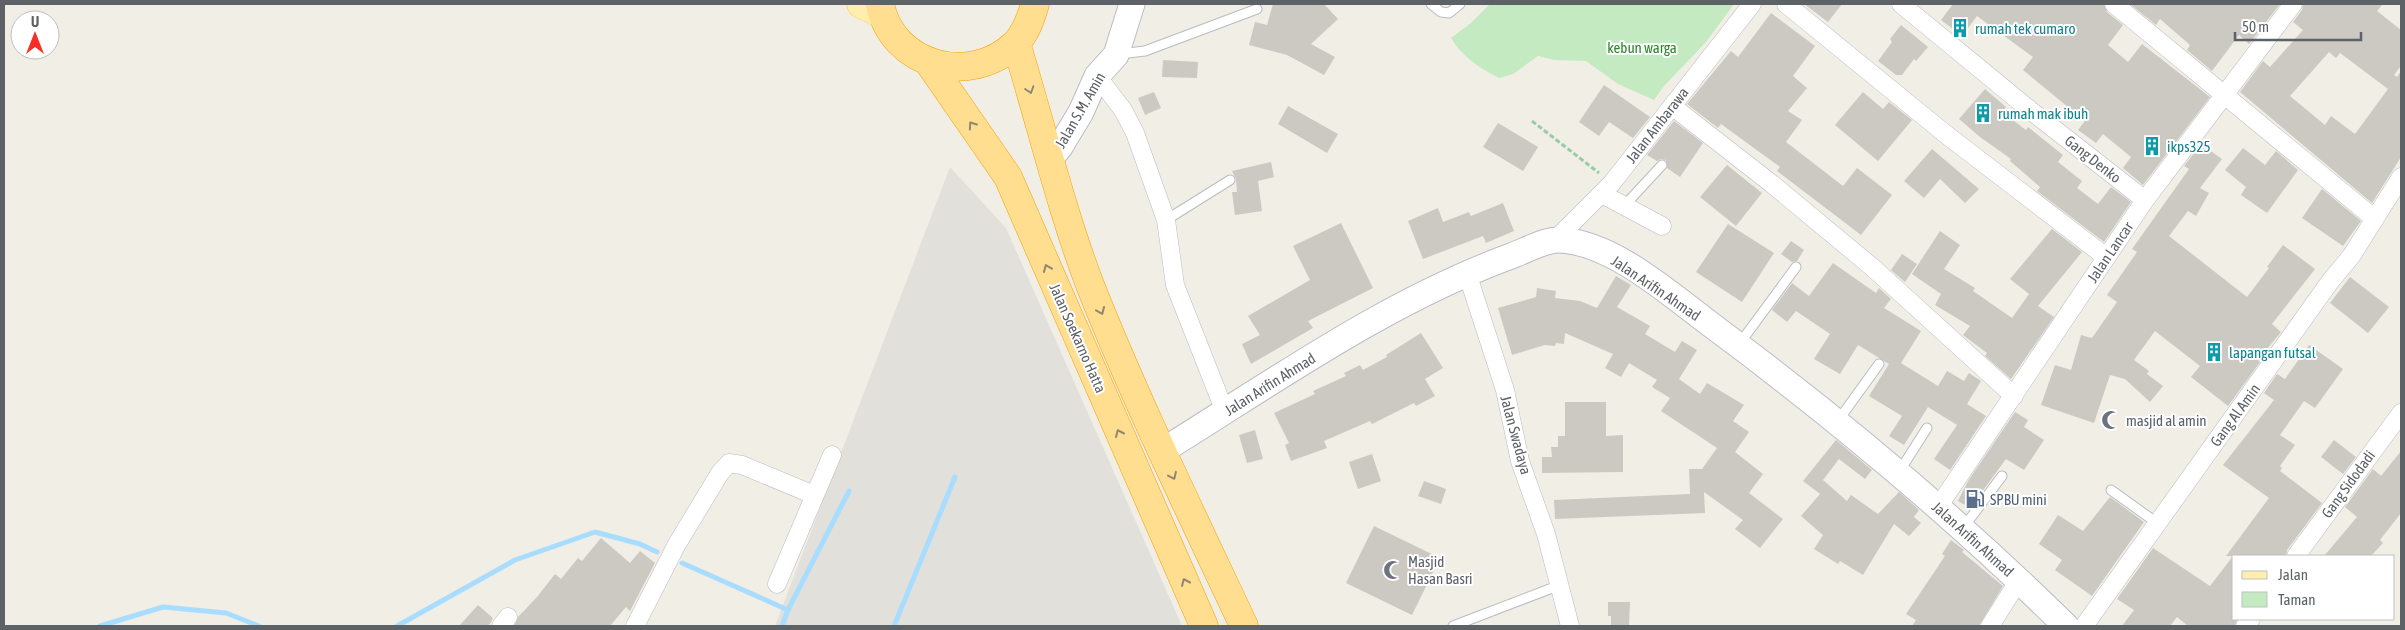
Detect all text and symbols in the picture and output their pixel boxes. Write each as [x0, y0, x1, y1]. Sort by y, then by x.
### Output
north arrow [10, 10, 60, 60]
scale bar [2235, 10, 2361, 42]
text: U [31, 14, 39, 30]
building icon: rumah tek cumaro [1949, 17, 1971, 39]
text: 50 m [2242, 18, 2269, 35]
place label: rumah tek cumaro [1975, 20, 2075, 37]
park label: kebun warga [1607, 39, 1677, 56]
street label: Jalan S.M. Amin [1051, 69, 1109, 151]
street label: Jalan Ambarawa [1622, 84, 1692, 166]
one-way arrow [1025, 85, 1035, 93]
building icon: rumah mak ibuh [1972, 102, 1994, 124]
place label: rumah mak ibuh [1998, 105, 2088, 122]
one-way arrow [969, 121, 978, 130]
street label: Gang Denko [2062, 132, 2124, 186]
building icon: ikps325 [2141, 135, 2163, 157]
place label: ikps325 [2167, 138, 2211, 155]
street label: Jalan Lancar [2084, 218, 2137, 285]
street label: Jalan Arifin Ahmad [1608, 252, 1704, 324]
one-way arrow [1043, 264, 1054, 273]
street label: Jalan Soekarno Hatta [1046, 281, 1110, 395]
one-way arrow [1095, 306, 1106, 315]
building icon: lapangan futsal [2203, 341, 2225, 363]
place label: lapangan futsal [2229, 344, 2316, 361]
street label: Jalan Arifin Ahmad [1222, 349, 1318, 419]
street label: Gang Al Amin [2207, 380, 2263, 450]
street label: Jalan Swadaya [1497, 394, 1535, 476]
mosque icon: masjid al amin [2100, 409, 2122, 431]
place label: masjid al amin [2126, 412, 2207, 429]
one-way arrow [1115, 429, 1126, 438]
street label: Gang Sidodadi [2318, 447, 2378, 521]
one-way arrow [1167, 471, 1178, 480]
fuel station icon: SPBU mini [1964, 488, 1986, 510]
place label: SPBU mini [1990, 491, 2047, 508]
street label: Jalan Arifin Ahmad [1929, 498, 2017, 580]
place label: Masjid Hasan Basri [1408, 553, 1473, 587]
legend [2232, 555, 2395, 620]
mosque icon: Masjid Hasan Basri [1382, 559, 1404, 581]
text: Jalan [2278, 566, 2308, 583]
one-way arrow [1180, 578, 1191, 587]
text: Taman [2278, 591, 2316, 608]

